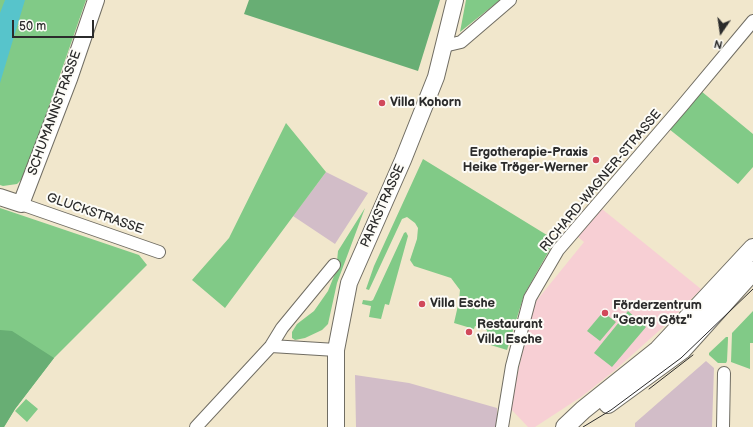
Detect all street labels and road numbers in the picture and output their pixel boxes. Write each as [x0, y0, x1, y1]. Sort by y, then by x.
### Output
street label: SCHUMANNSTRASSE [25, 48, 85, 178]
street label: RICHARD-WAGNER-STRASSE [537, 107, 665, 255]
street label: PARKSTRASSE [358, 162, 408, 250]
street label: GLUCKSTRASSE [45, 190, 145, 238]

